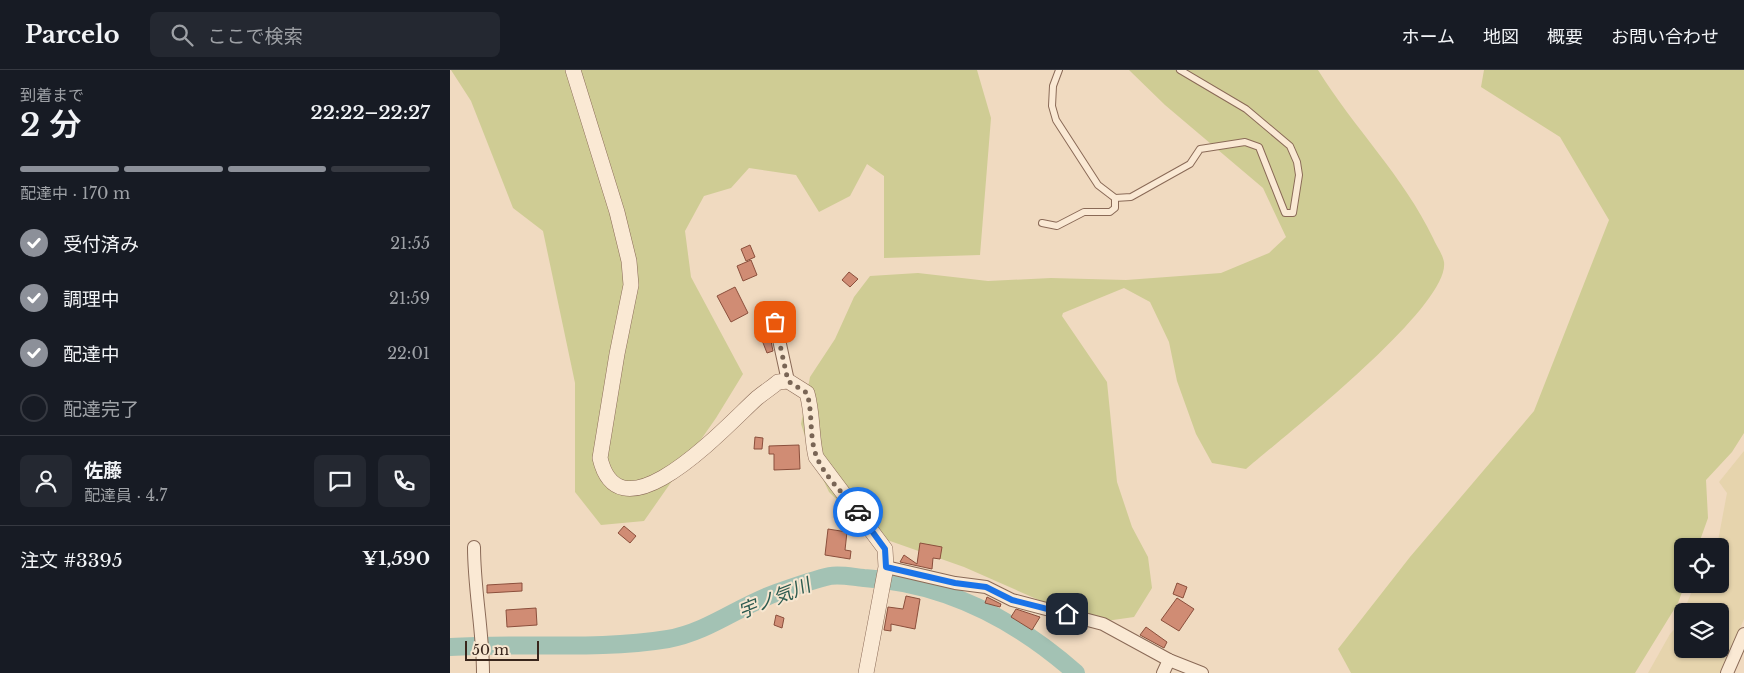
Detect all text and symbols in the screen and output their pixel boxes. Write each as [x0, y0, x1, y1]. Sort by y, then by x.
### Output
search box [150, 12, 500, 57]
text: Parcelo [25, 20, 120, 49]
icon: search [168, 21, 196, 49]
text: ここで検索 [208, 25, 303, 48]
text: ホーム [1402, 26, 1455, 48]
text: 地図 [1483, 26, 1519, 48]
text: 概要 [1547, 26, 1583, 48]
text: お問い合わせ [1611, 26, 1719, 48]
text: 到着まで [20, 85, 84, 105]
text: 22:22–22:27 [311, 101, 430, 124]
text: 2 分 [20, 105, 81, 145]
text: 配達中 · 170 m [20, 183, 130, 203]
icon: check [20, 229, 48, 257]
text: 受付済み [63, 233, 139, 256]
text: 21:55 [390, 233, 430, 253]
icon: check [20, 284, 48, 312]
text: 調理中 [63, 288, 120, 311]
text: 21:59 [389, 288, 430, 308]
pin [754, 301, 796, 343]
icon: bag [761, 308, 789, 336]
icon: check [20, 339, 48, 367]
text: 配達中 [63, 343, 120, 366]
text: 22:01 [387, 343, 430, 363]
text: 配達完了 [63, 398, 139, 421]
button: person [20, 455, 72, 507]
button: chat [314, 455, 366, 507]
button: phone [378, 455, 430, 507]
text: 佐藤 [84, 459, 122, 482]
text: 配達員 · 4.7 [84, 485, 167, 505]
courier [833, 487, 883, 537]
icon: car [844, 498, 872, 526]
map controls [1674, 538, 1729, 658]
button: locate [1674, 538, 1729, 593]
text: ¥1,590 [362, 547, 430, 570]
text: 注文 #3395 [20, 549, 123, 572]
water label: 宇ノ気川 [735, 573, 816, 623]
pin [1046, 593, 1088, 635]
icon: home [1053, 600, 1081, 628]
button: layers [1674, 603, 1729, 658]
scale bar [465, 638, 539, 661]
text: 50 m [472, 641, 509, 659]

